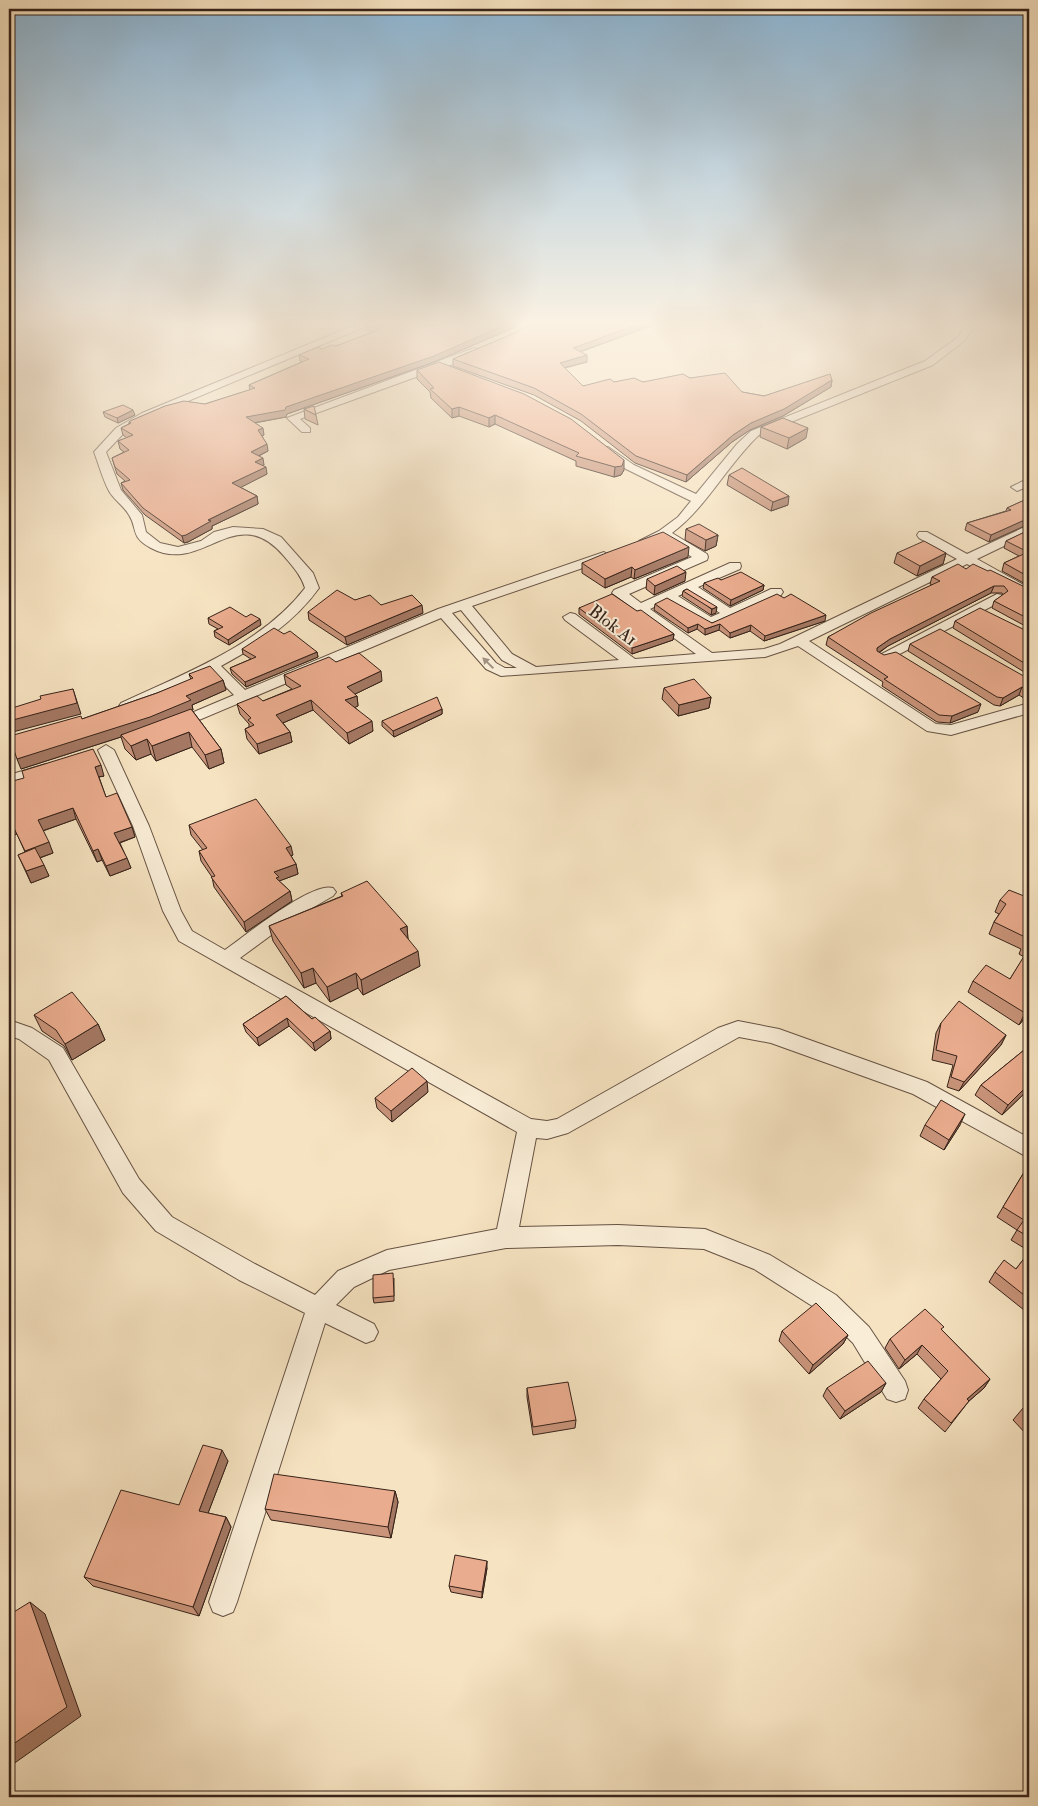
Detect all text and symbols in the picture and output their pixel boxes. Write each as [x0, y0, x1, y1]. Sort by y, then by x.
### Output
street label: Blok A1 [584, 600, 642, 651]
one-way arrow [482, 657, 494, 669]

